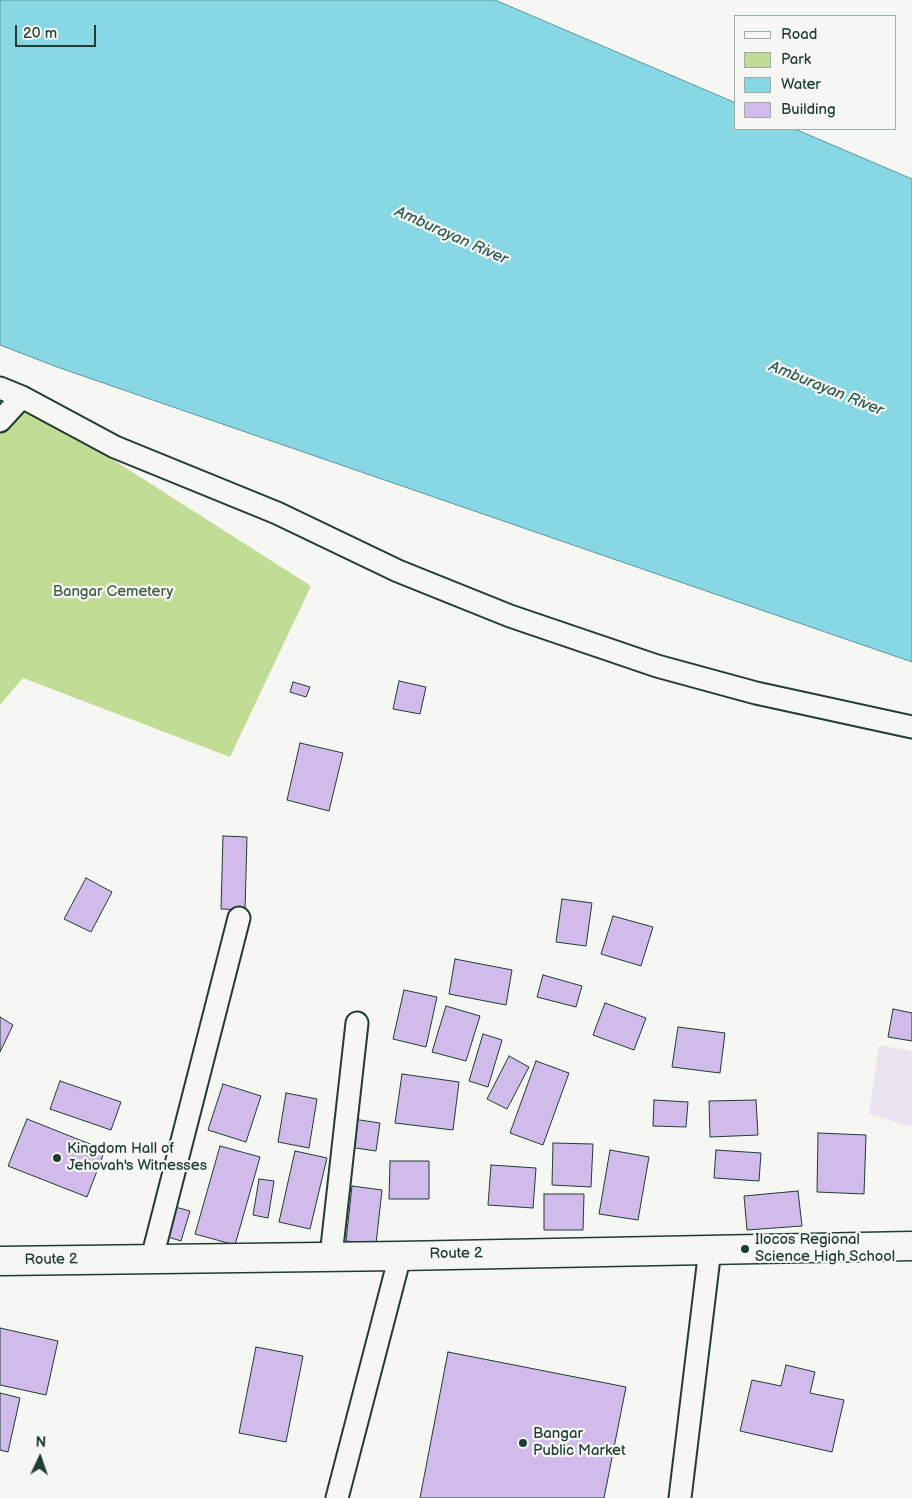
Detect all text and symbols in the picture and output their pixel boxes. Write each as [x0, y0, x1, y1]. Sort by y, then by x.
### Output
scale bar [18, 15, 99, 47]
legend [734, 15, 897, 130]
text: 20 m [23, 24, 57, 43]
text: Road [781, 25, 817, 44]
text: Park [781, 50, 811, 69]
text: Water [781, 75, 821, 94]
text: Building [781, 100, 836, 119]
water label: Amburayan River [391, 202, 511, 270]
water label: Amburayan River [766, 357, 886, 421]
park label: Bangar Cemetery [53, 583, 173, 601]
place label: Kingdom Hall of Jehovah's Witnesses [67, 1140, 207, 1175]
marker: Kingdom Hall of Jehovah's Witnesses [51, 1152, 63, 1164]
place label: Ilocos Regional Science High School [755, 1231, 895, 1266]
marker: Ilocos Regional Science High School [739, 1243, 751, 1255]
street label: Route 2 [429, 1245, 483, 1263]
street label: Route 2 [24, 1251, 78, 1269]
place label: Bangar Public Market [533, 1425, 626, 1460]
north arrow [15, 1433, 65, 1483]
text: N [35, 1434, 46, 1451]
marker: Bangar Public Market [517, 1437, 529, 1449]

